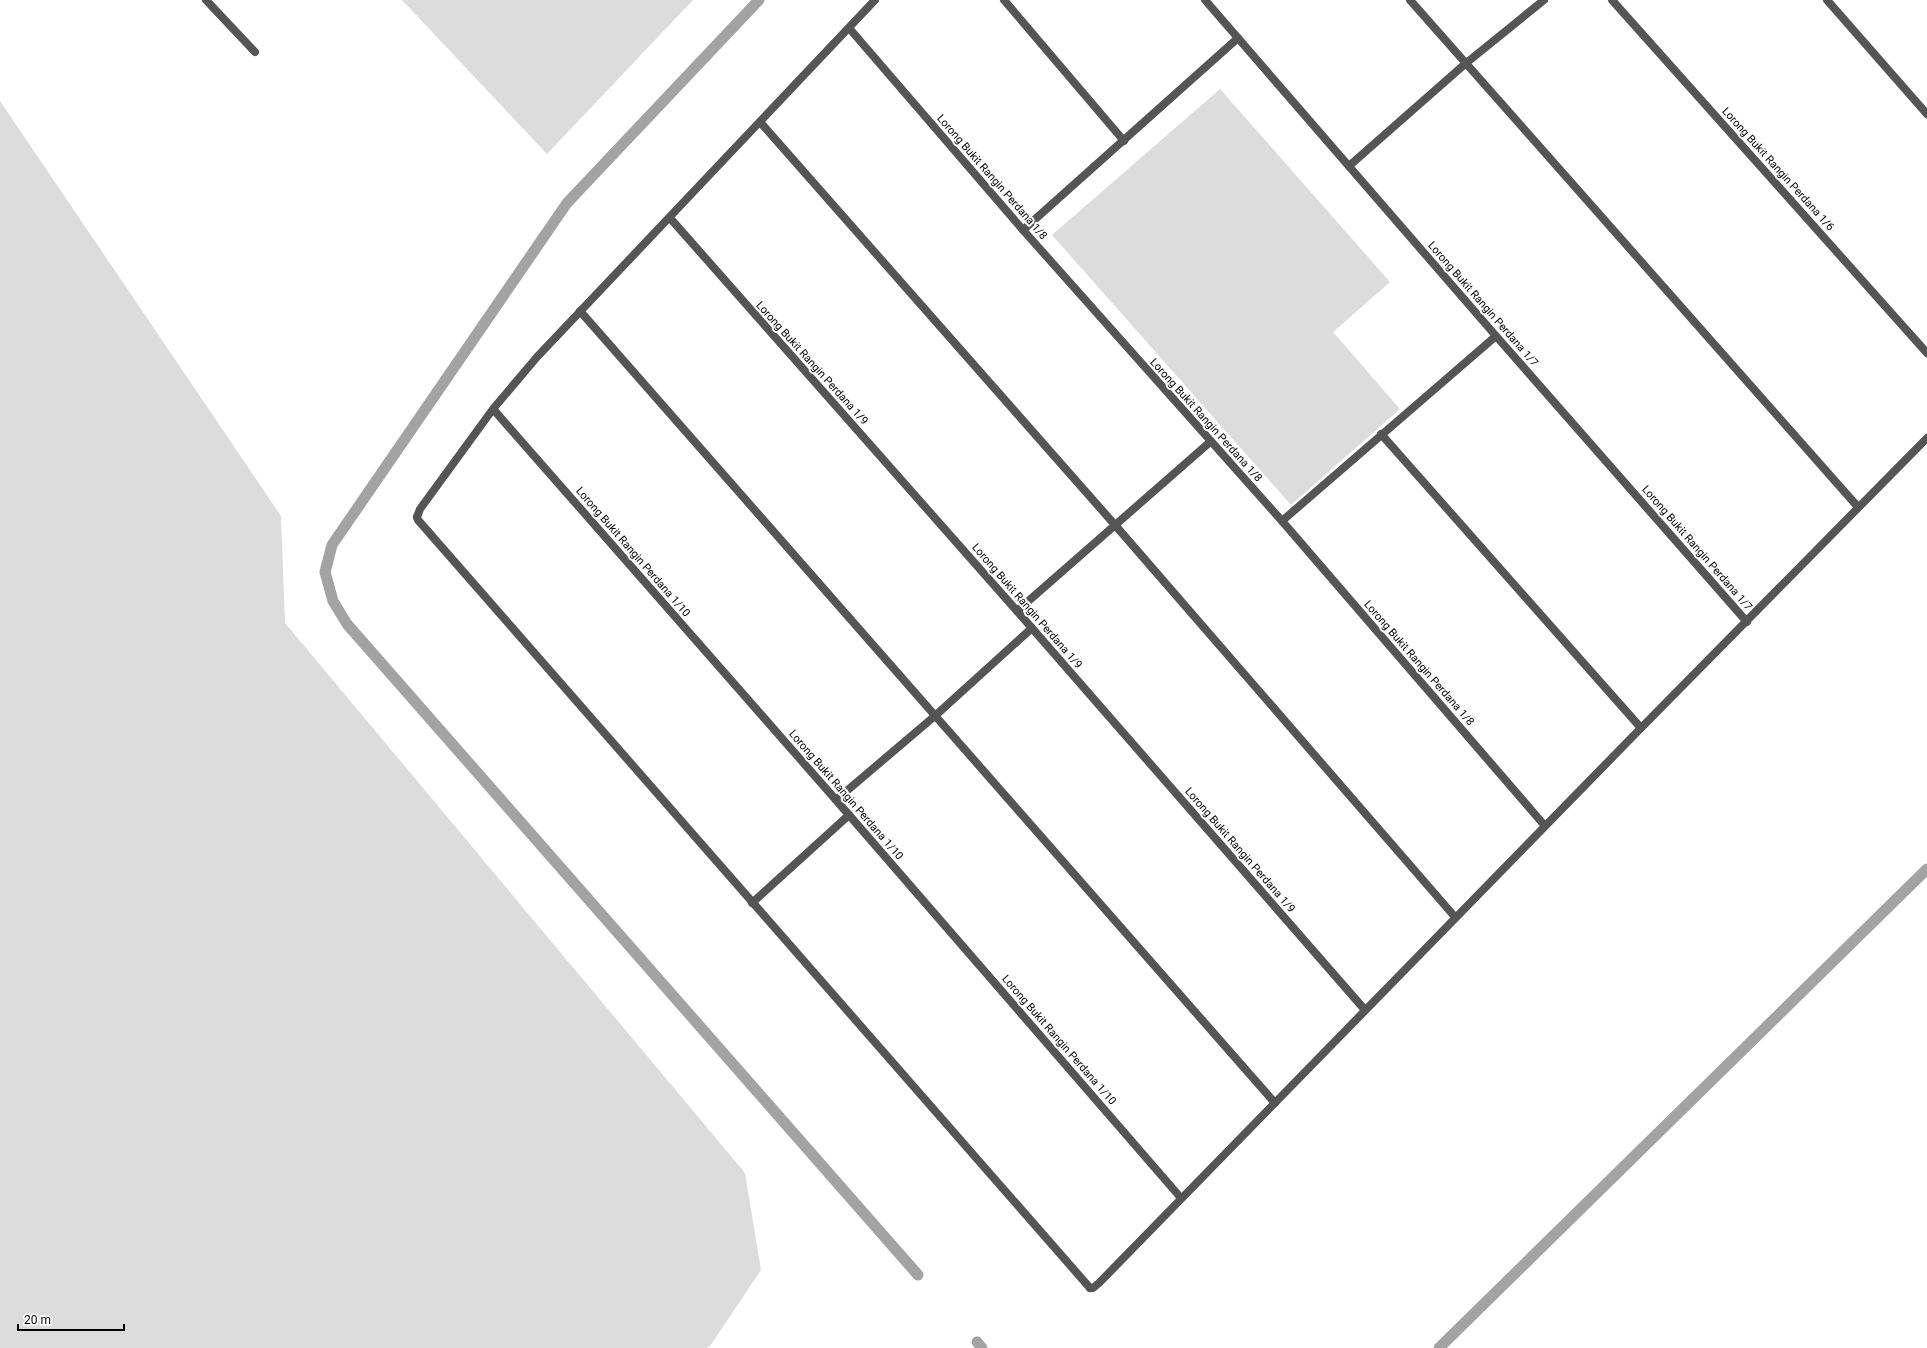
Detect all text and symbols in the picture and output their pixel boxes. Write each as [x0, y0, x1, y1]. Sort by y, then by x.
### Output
street label: Lorong Bukit Rangin Perdana 1/6 [1719, 105, 1837, 233]
street label: Lorong Bukit Rangin Perdana 1/8 [934, 112, 1050, 242]
street label: Lorong Bukit Rangin Perdana 1/7 [1425, 239, 1541, 369]
street label: Lorong Bukit Rangin Perdana 1/9 [753, 299, 871, 427]
street label: Lorong Bukit Rangin Perdana 1/8 [1147, 356, 1265, 484]
street label: Lorong Bukit Rangin Perdana 1/7 [1639, 483, 1755, 613]
street label: Lorong Bukit Rangin Perdana 1/10 [573, 485, 693, 619]
street label: Lorong Bukit Rangin Perdana 1/9 [969, 541, 1085, 671]
street label: Lorong Bukit Rangin Perdana 1/8 [1361, 598, 1477, 728]
street label: Lorong Bukit Rangin Perdana 1/10 [786, 728, 906, 862]
street label: Lorong Bukit Rangin Perdana 1/9 [1182, 785, 1298, 915]
street label: Lorong Bukit Rangin Perdana 1/10 [999, 973, 1119, 1107]
scale bar [18, 1306, 124, 1332]
text: 20 m [24, 1313, 51, 1327]

